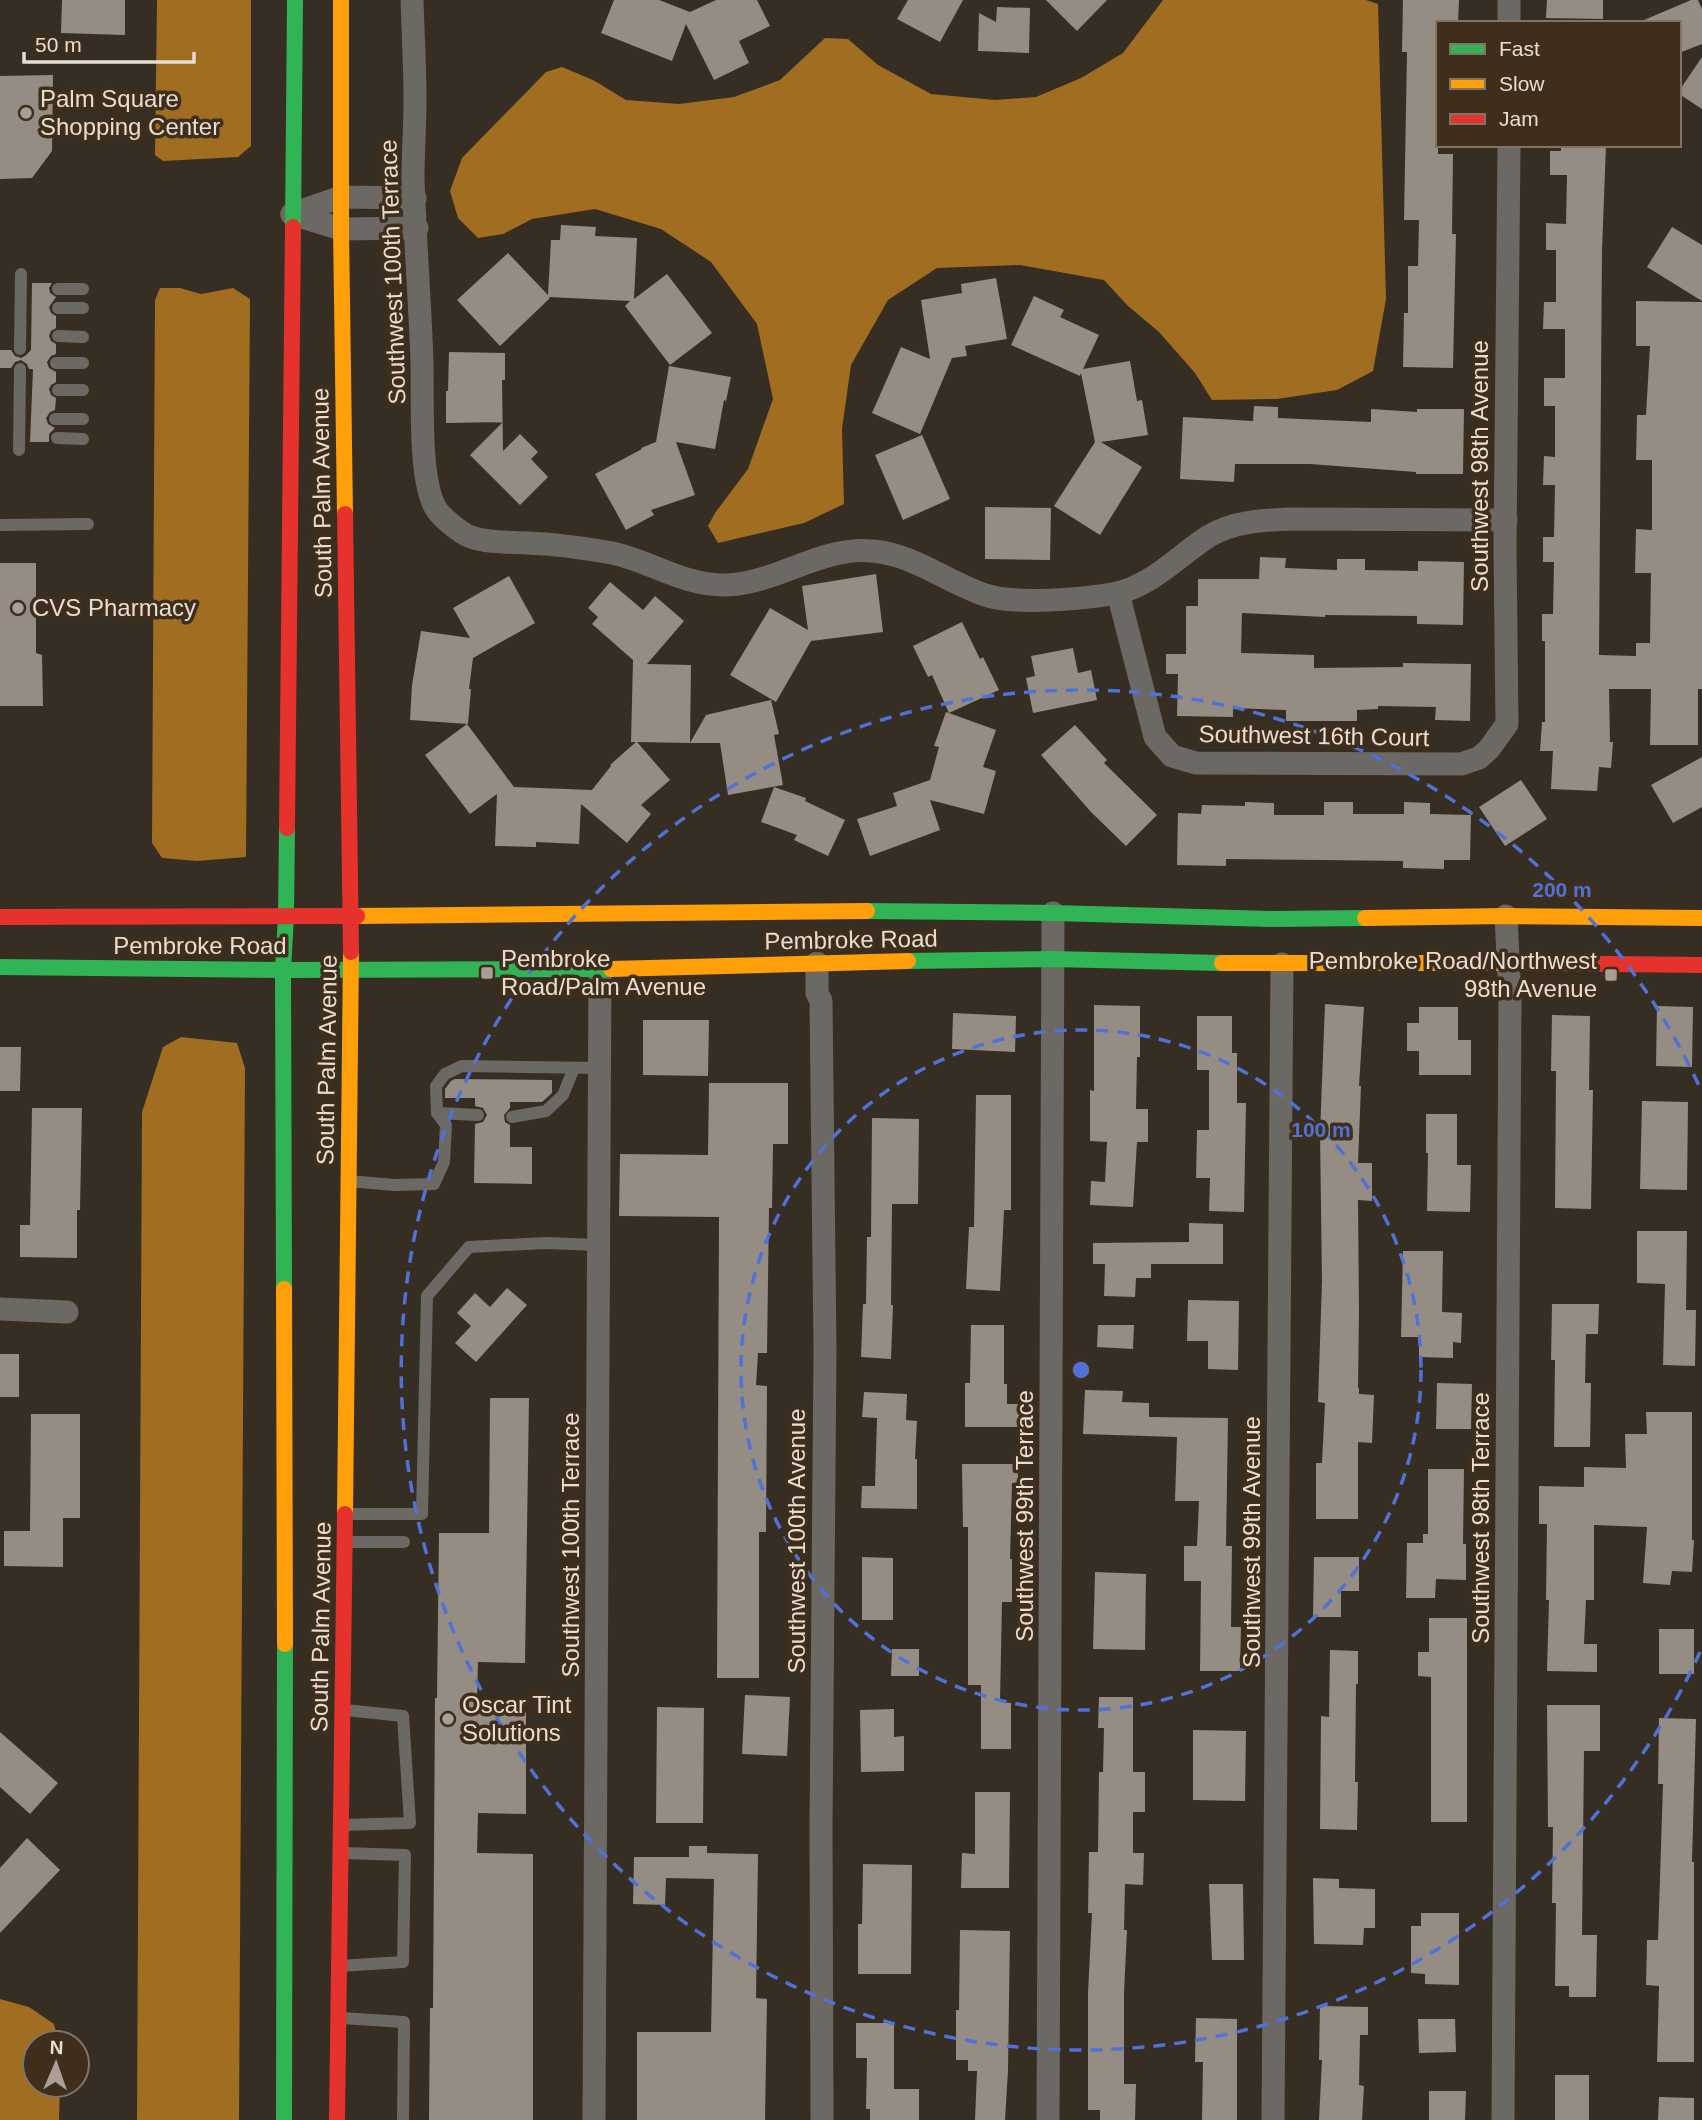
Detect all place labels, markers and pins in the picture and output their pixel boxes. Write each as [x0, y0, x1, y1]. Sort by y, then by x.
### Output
place label: Palm Square Shopping Center [40, 85, 220, 140]
marker: Palm Square Shopping Center [18, 105, 34, 121]
place label: CVS Pharmacy [32, 594, 196, 621]
marker: CVS Pharmacy [10, 600, 26, 616]
place label: Pembroke Road/Palm Avenue [501, 945, 706, 1000]
place label: Pembroke Road/Northwest 98th Avenue [1309, 947, 1597, 1002]
marker: Pembroke Road/Palm Avenue [479, 965, 495, 981]
marker: Pembroke Road/Northwest 98th Avenue [1603, 967, 1619, 983]
centre of rings [1069, 1358, 1093, 1382]
place label: Oscar Tint Solutions [462, 1691, 572, 1746]
marker: Oscar Tint Solutions [440, 1711, 456, 1727]

